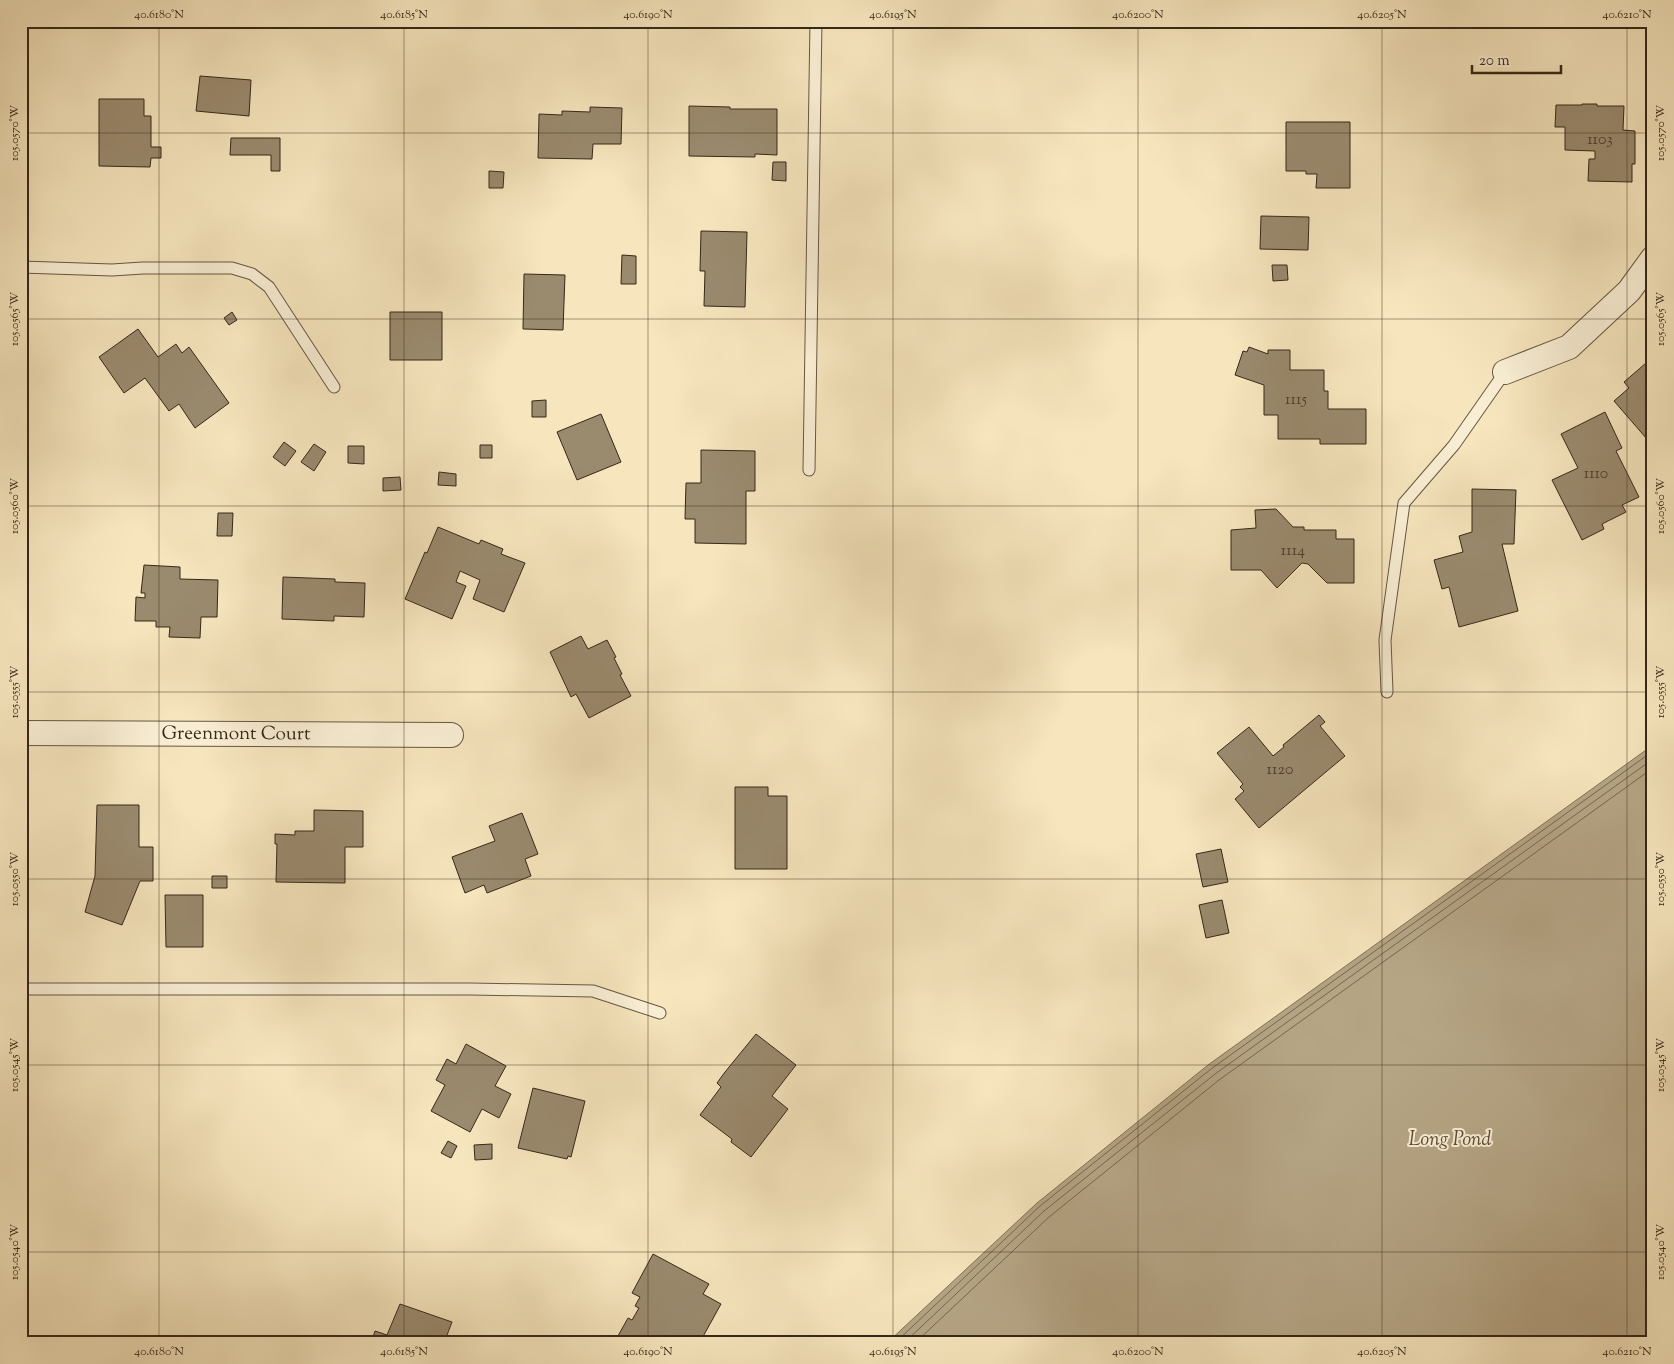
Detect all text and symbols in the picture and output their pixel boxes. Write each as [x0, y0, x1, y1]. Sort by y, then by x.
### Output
text: 40.6180°N [134, 6, 184, 24]
text: 40.6185°N [380, 6, 428, 24]
text: 40.6190°N [623, 6, 673, 24]
text: 40.6195°N [869, 6, 917, 24]
text: 40.6200°N [1112, 6, 1164, 24]
text: 40.6205°N [1357, 6, 1407, 24]
text: 40.6210°N [1603, 6, 1652, 24]
scale bar [1472, 42, 1560, 74]
text: 20 m [1479, 51, 1510, 72]
text: 105.0570°W [6, 104, 24, 161]
text: 105.0570°W [1652, 104, 1670, 161]
house number: 1103 [1587, 129, 1613, 152]
text: 105.0565°W [6, 291, 24, 346]
text: 105.0565°W [1652, 291, 1670, 346]
house number: 1115 [1285, 389, 1307, 412]
house number: 1110 [1584, 463, 1608, 486]
text: 105.0560°W [6, 477, 24, 534]
text: 105.0560°W [1652, 477, 1670, 534]
house number: 1114 [1281, 540, 1305, 563]
text: 105.0555°W [6, 665, 24, 718]
text: 105.0555°W [1652, 665, 1670, 718]
street label: Greenmont Court [161, 720, 311, 748]
house number: 1120 [1267, 759, 1293, 782]
text: 105.0550°W [6, 851, 24, 906]
text: 105.0550°W [1652, 851, 1670, 906]
text: 105.0545°W [6, 1037, 24, 1092]
text: 105.0545°W [1652, 1037, 1670, 1092]
water label: Long Pond [1409, 1126, 1492, 1155]
text: 105.0540°W [6, 1223, 24, 1280]
text: 105.0540°W [1652, 1223, 1670, 1280]
text: 40.6180°N [134, 1343, 184, 1361]
text: 40.6185°N [380, 1343, 428, 1361]
text: 40.6190°N [623, 1343, 673, 1361]
text: 40.6195°N [869, 1343, 917, 1361]
text: 40.6200°N [1112, 1343, 1164, 1361]
text: 40.6205°N [1357, 1343, 1407, 1361]
text: 40.6210°N [1603, 1343, 1652, 1361]

